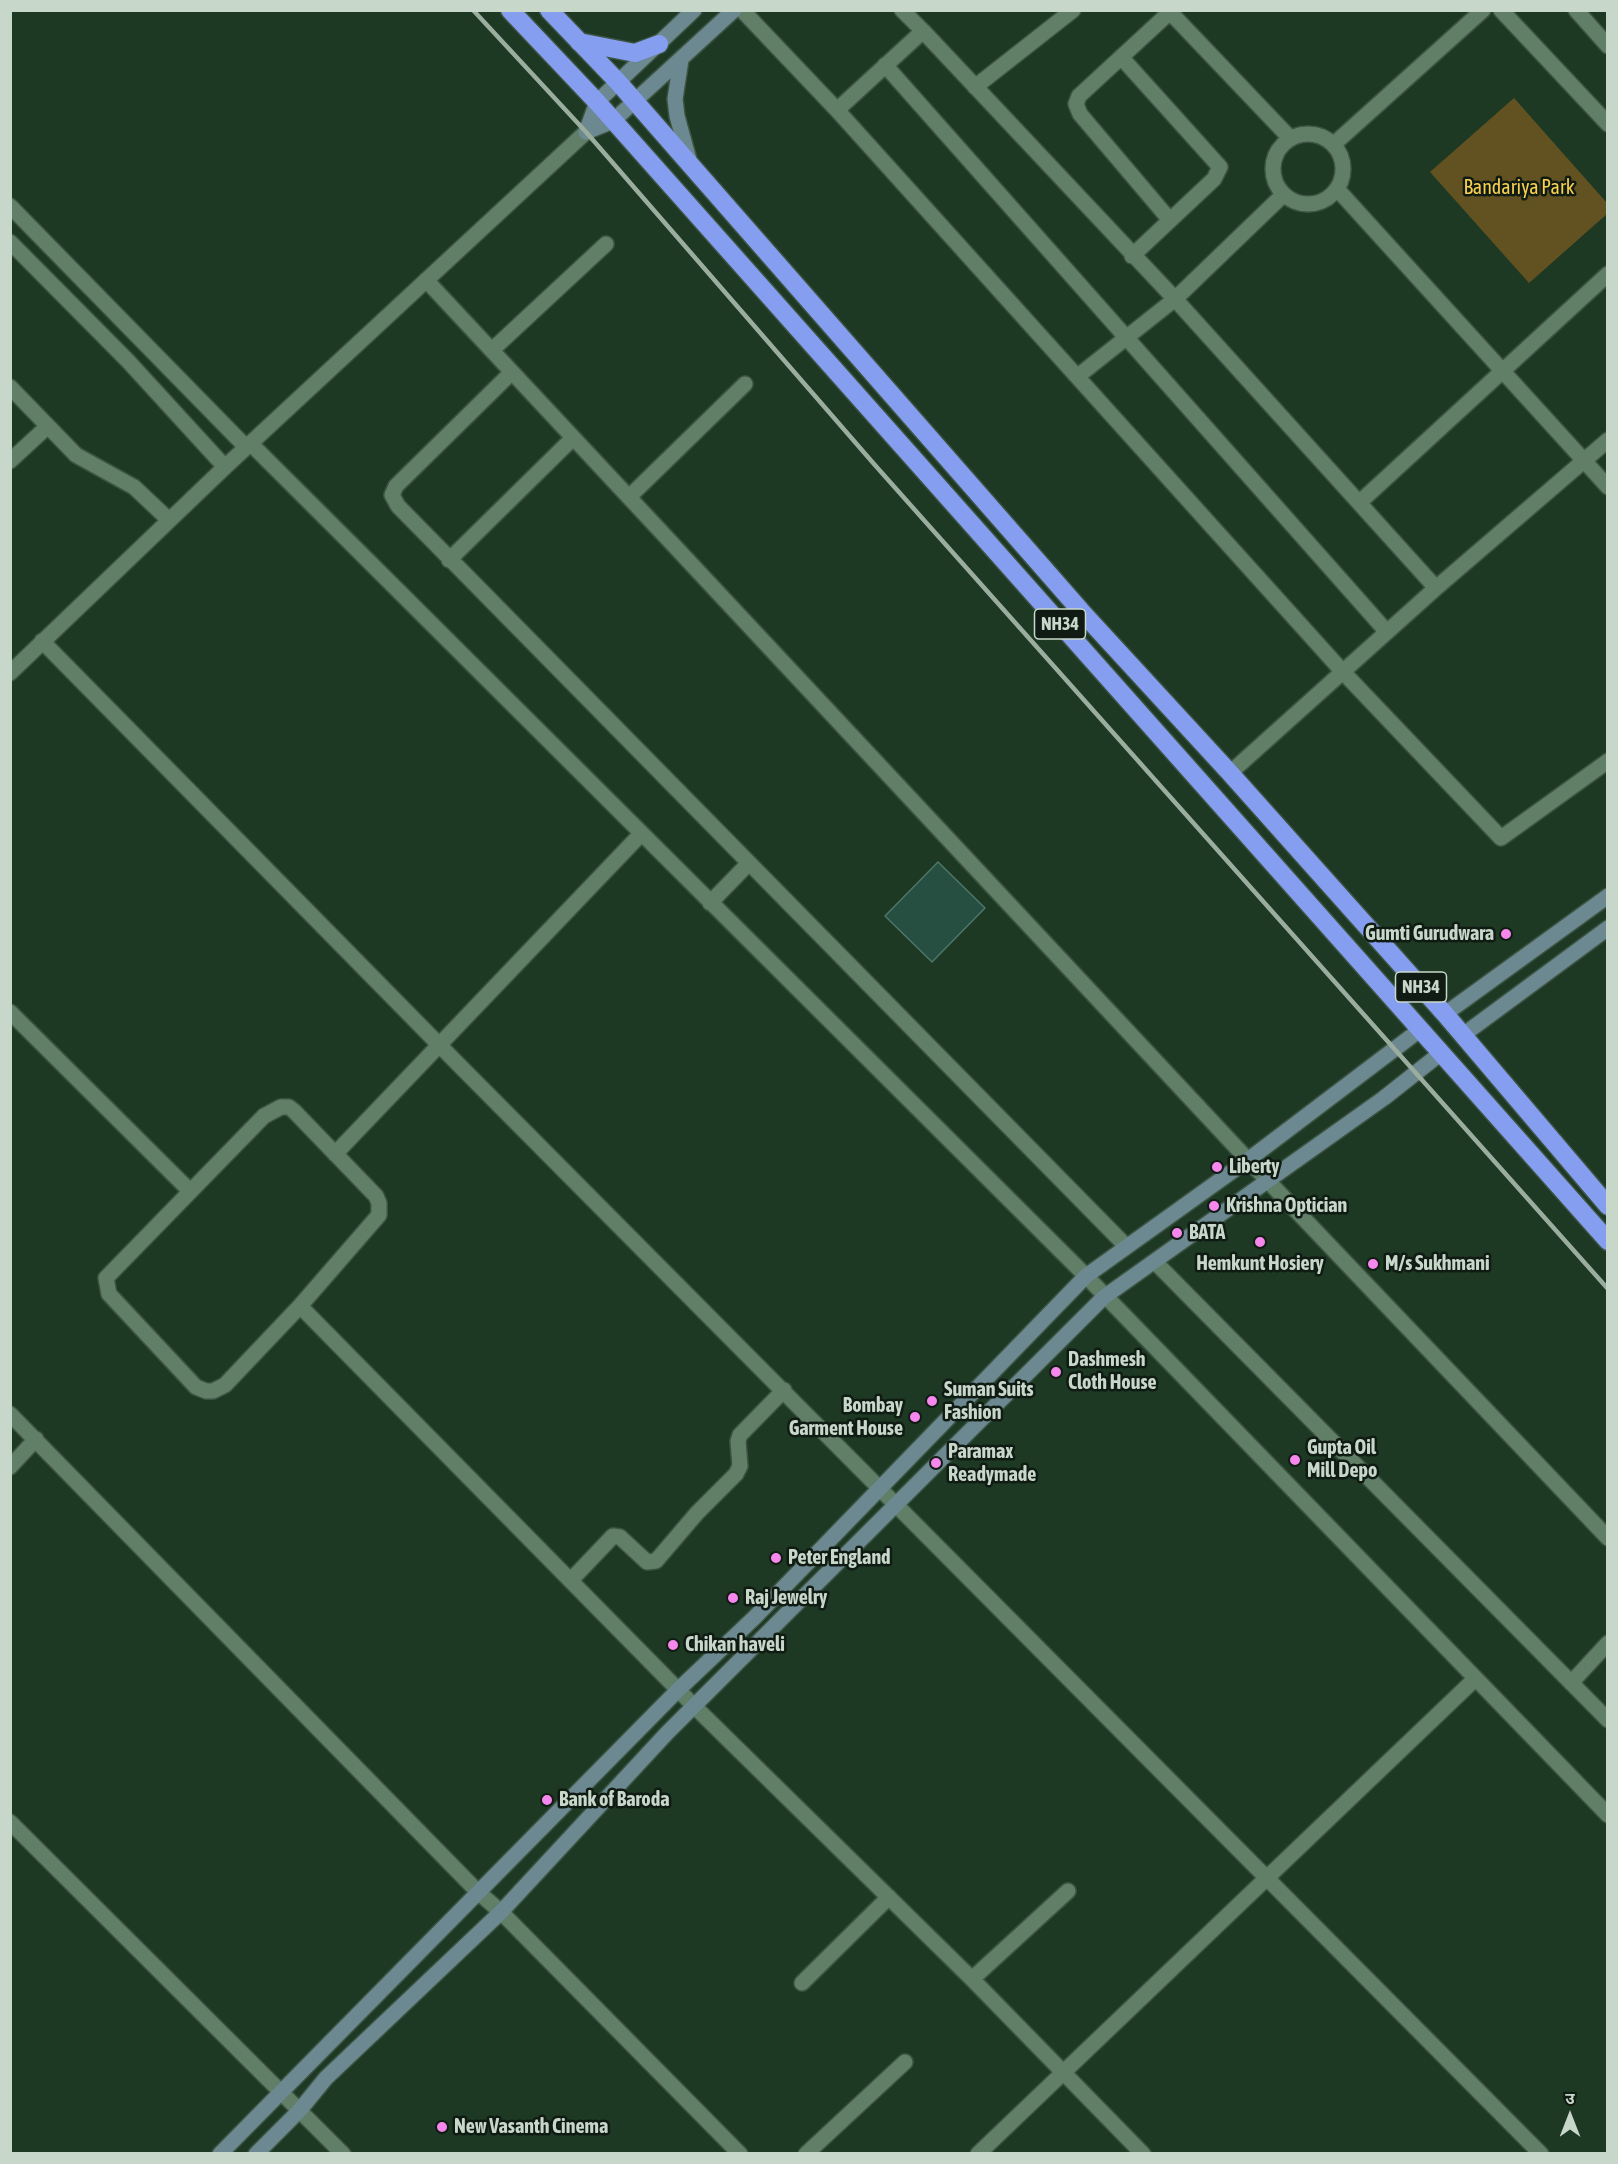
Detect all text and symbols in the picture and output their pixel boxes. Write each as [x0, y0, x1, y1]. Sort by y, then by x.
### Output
park label: Bandariya Park [1463, 176, 1575, 200]
road number: NH34 [1034, 609, 1086, 639]
place label: Gumti Gurudwara [1365, 922, 1494, 946]
marker: Gumti Gurudwara [1499, 927, 1513, 941]
road number: NH34 [1396, 972, 1446, 1002]
place label: Liberty [1229, 1155, 1280, 1179]
marker: Liberty [1210, 1160, 1224, 1174]
place label: Krishna Optician [1226, 1194, 1347, 1218]
marker: Krishna Optician [1207, 1199, 1221, 1213]
place label: BATA [1189, 1221, 1225, 1245]
marker: BATA [1170, 1226, 1184, 1240]
marker: Hemkunt Hosiery [1253, 1235, 1267, 1249]
place label: Hemkunt Hosiery [1196, 1252, 1324, 1276]
place label: M/s Sukhmani [1385, 1252, 1490, 1276]
marker: M/s Sukhmani [1366, 1257, 1380, 1271]
place label: Dashmesh Cloth House [1068, 1348, 1157, 1395]
marker: Dashmesh Cloth House [1049, 1365, 1063, 1379]
place label: Suman Suits Fashion [944, 1378, 1034, 1425]
place label: Bombay Garment House [789, 1394, 903, 1441]
marker: Suman Suits Fashion [925, 1394, 939, 1408]
marker: Bombay Garment House [908, 1410, 922, 1424]
place label: Gupta Oil Mill Depo [1307, 1436, 1377, 1483]
place label: Paramax Readymade [948, 1440, 1036, 1487]
marker: Gupta Oil Mill Depo [1288, 1453, 1302, 1467]
marker: Paramax Readymade [929, 1456, 943, 1470]
place label: Peter England [788, 1546, 891, 1570]
marker: Peter England [769, 1551, 783, 1565]
place label: Raj Jewelry [745, 1586, 827, 1610]
marker: Raj Jewelry [726, 1591, 740, 1605]
place label: Chikan haveli [685, 1633, 785, 1657]
marker: Chikan haveli [666, 1638, 680, 1652]
place label: Bank of Baroda [559, 1788, 670, 1812]
marker: Bank of Baroda [540, 1793, 554, 1807]
north arrow [1540, 2086, 1600, 2146]
text: उ [1565, 2089, 1575, 2107]
place label: New Vasanth Cinema [454, 2115, 608, 2139]
marker: New Vasanth Cinema [435, 2120, 449, 2134]

